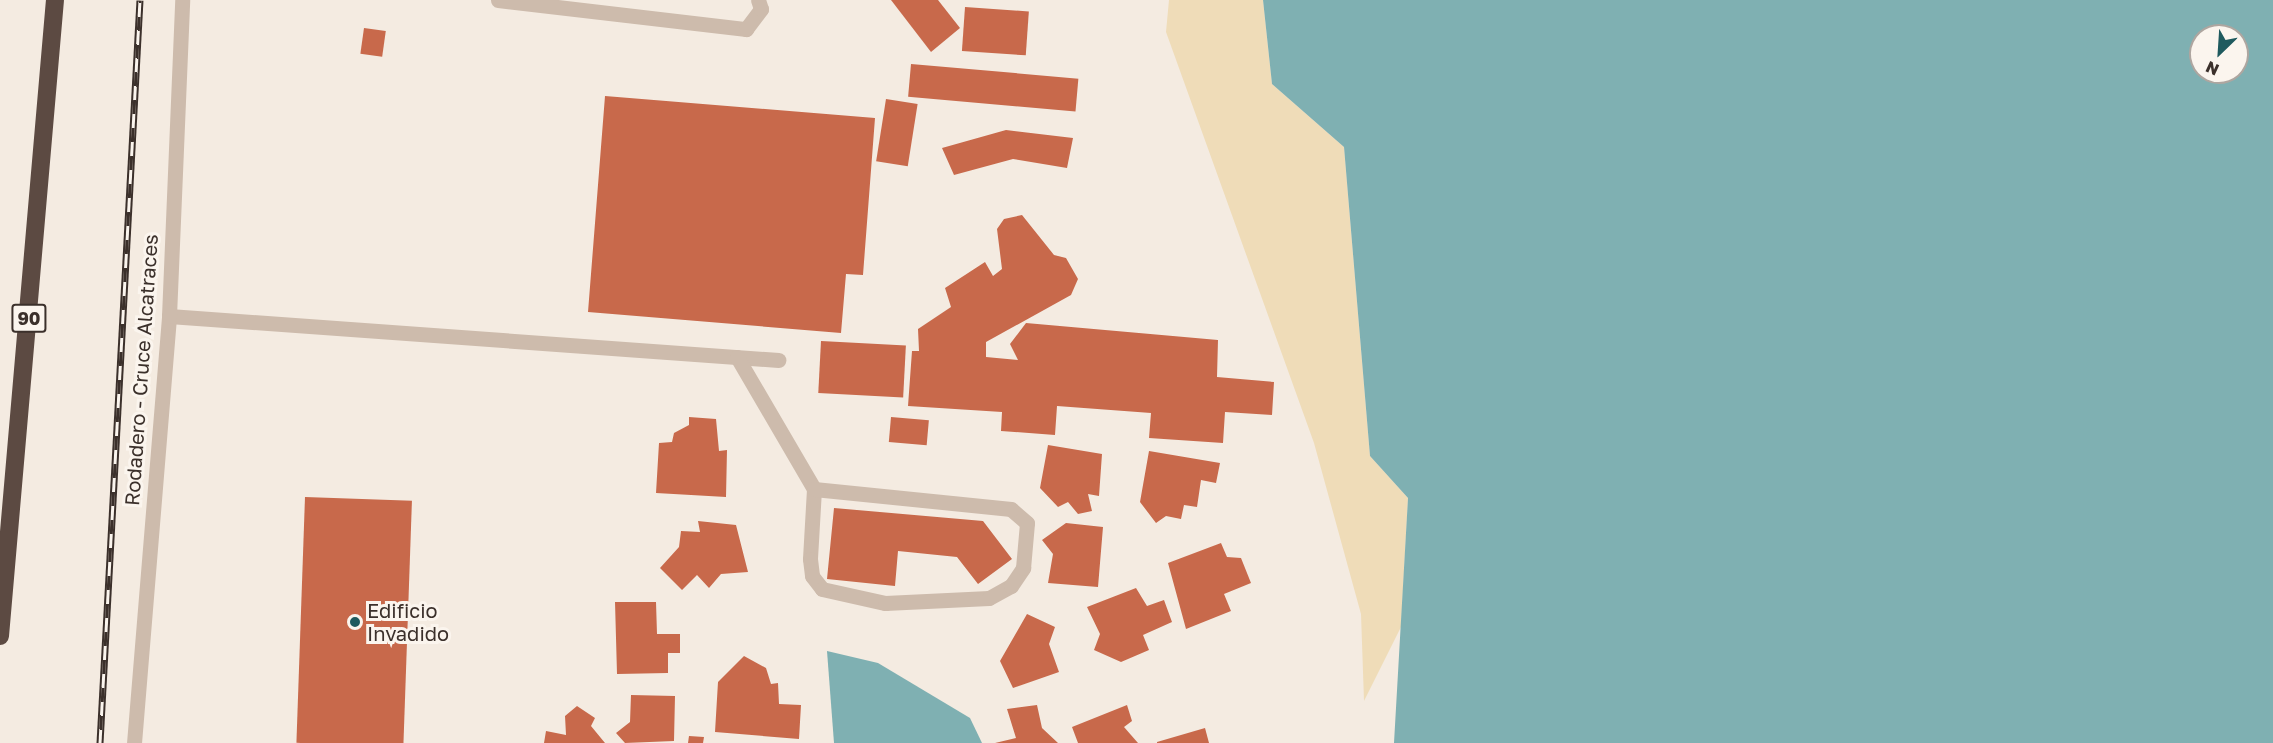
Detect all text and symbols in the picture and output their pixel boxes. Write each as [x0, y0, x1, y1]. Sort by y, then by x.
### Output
north arrow [2189, 24, 2249, 84]
text: N [2203, 57, 2222, 80]
street label: Rodadero - Cruce Alcatraces [120, 233, 162, 507]
road number: 90 [11, 303, 47, 333]
place label: Edificio Invadido [367, 598, 449, 645]
marker: Edificio Invadido [348, 615, 362, 629]

